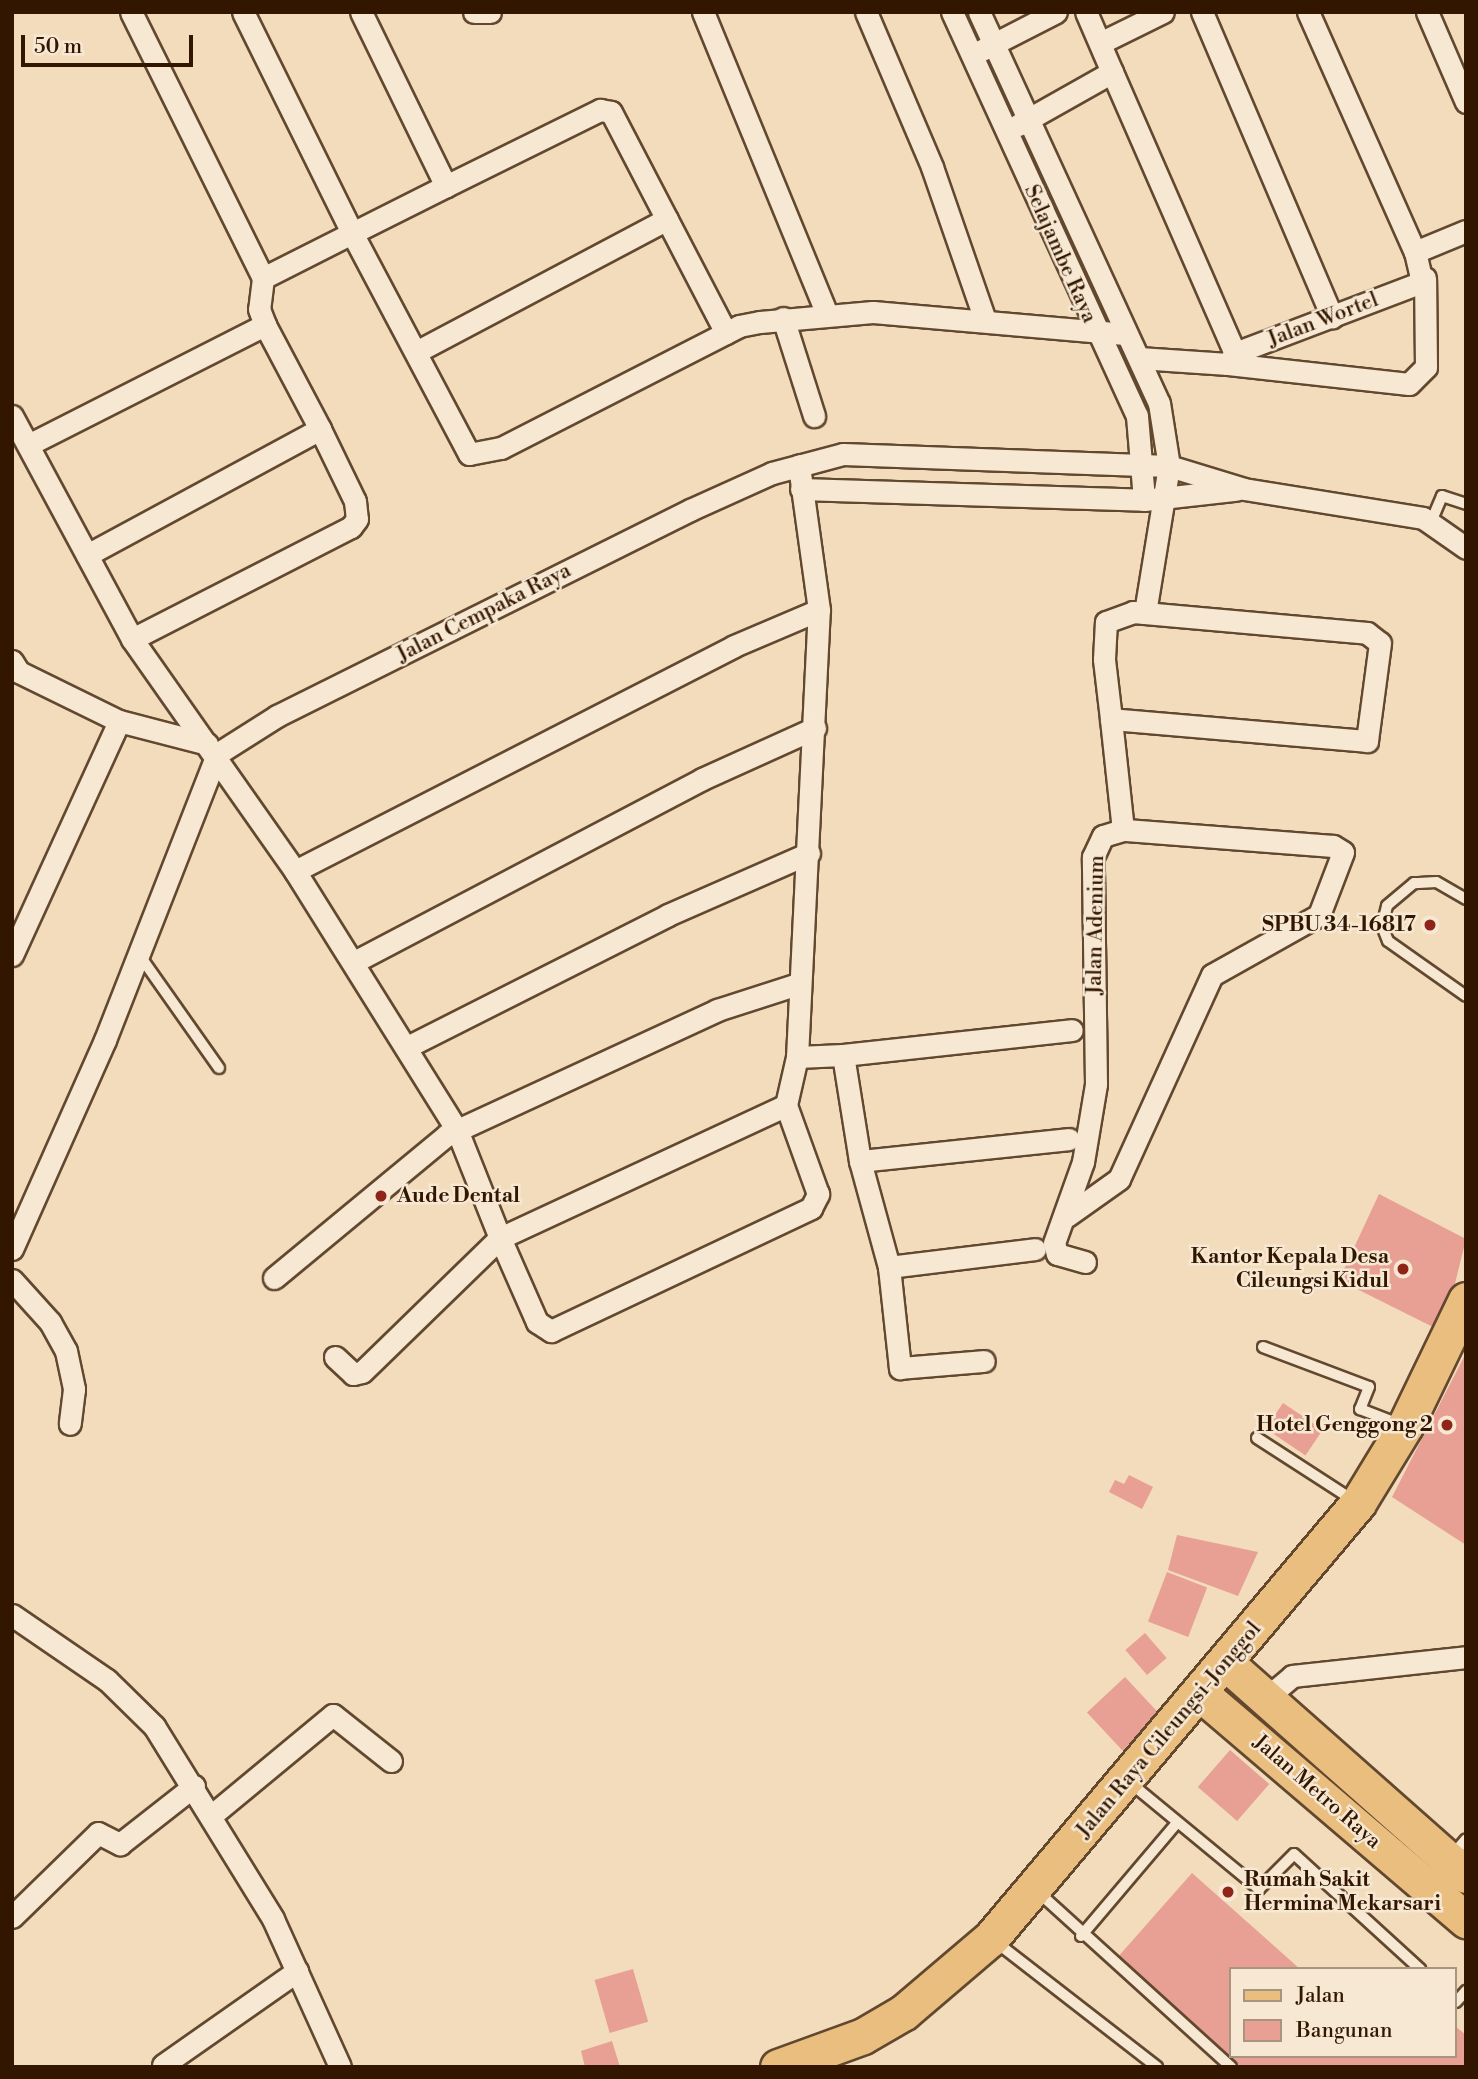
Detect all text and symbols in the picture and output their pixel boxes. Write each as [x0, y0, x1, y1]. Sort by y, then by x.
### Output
scale bar [24, 21, 196, 65]
text: 50 m [34, 34, 82, 60]
street label: Selajambe Raya [1018, 181, 1102, 327]
street label: Jalan Wortel [1264, 287, 1382, 353]
street label: Jalan Cempaka Raya [393, 558, 575, 668]
street label: Jalan Adenium [1082, 855, 1110, 995]
place label: SPBU 34-16817 [1262, 912, 1416, 938]
marker: SPBU 34-16817 [1422, 917, 1438, 933]
place label: Aude Dental [397, 1183, 520, 1209]
marker: Aude Dental [371, 1186, 391, 1206]
place label: Kantor Kepala Desa Cileungsi Kidul [1191, 1244, 1389, 1294]
marker: Kantor Kepala Desa Cileungsi Kidul [1395, 1261, 1411, 1277]
place label: Hotel Genggong 2 [1256, 1412, 1433, 1438]
marker: Hotel Genggong 2 [1439, 1417, 1455, 1433]
street label: Jalan Raya Cileungsi-Jonggol [1071, 1617, 1267, 1843]
street label: Jalan Metro Raya [1248, 1730, 1386, 1854]
place label: Rumah Sakit Hermina Mekarsari [1244, 1867, 1441, 1917]
marker: Rumah Sakit Hermina Mekarsari [1218, 1882, 1238, 1902]
legend [1230, 1967, 1457, 2058]
text: Jalan [1296, 1983, 1345, 2009]
text: Bangunan [1296, 2018, 1392, 2044]

